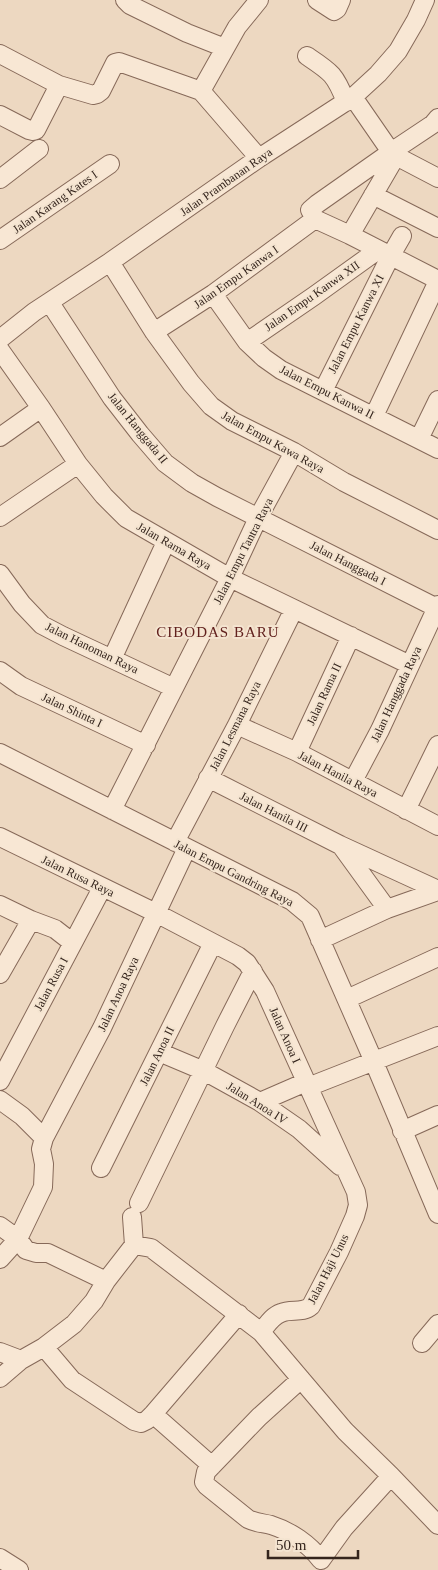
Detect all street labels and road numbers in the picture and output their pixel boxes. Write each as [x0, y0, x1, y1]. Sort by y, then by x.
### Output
street label: Jalan Prambanan Raya [177, 145, 275, 219]
street label: Jalan Karang Kates I [10, 168, 100, 236]
street label: Jalan Empu Kanwa I [191, 242, 281, 312]
street label: Jalan Empu Kanwa XII [262, 258, 362, 334]
street label: Jalan Empu Kanwa XI [325, 272, 387, 376]
street label: Jalan Empu Kanwa II [277, 362, 377, 422]
street label: Jalan Hanggada II [105, 390, 171, 466]
street label: Jalan Empu Kawa Raya [219, 408, 327, 476]
street label: Jalan Empu Tantra Raya [210, 495, 276, 606]
street label: Jalan Rama Raya [134, 519, 214, 573]
street label: Jalan Hanggada I [308, 538, 388, 588]
street label: Jalan Hanoman Raya [43, 619, 141, 677]
street label: Jalan Hanggada Raya [368, 643, 425, 744]
street label: Jalan Rama II [304, 661, 344, 727]
street label: Jalan Lesmana Raya [206, 678, 264, 773]
street label: Jalan Shinta I [39, 690, 105, 730]
street label: Jalan Hanila Raya [296, 748, 381, 800]
street label: Jalan Hanila III [238, 789, 310, 835]
street label: Jalan Empu Gandring Raya [172, 837, 297, 910]
street label: Jalan Rusa Raya [39, 852, 117, 900]
street label: Jalan Anoa Raya [95, 954, 142, 1034]
street label: Jalan Rusa I [31, 955, 71, 1013]
street label: Jalan Anoa I [266, 1005, 304, 1065]
street label: Jalan Anoa II [137, 1024, 177, 1088]
street label: Jalan Anoa IV [224, 1079, 290, 1127]
street label: Jalan Haji Unus [304, 1231, 352, 1306]

